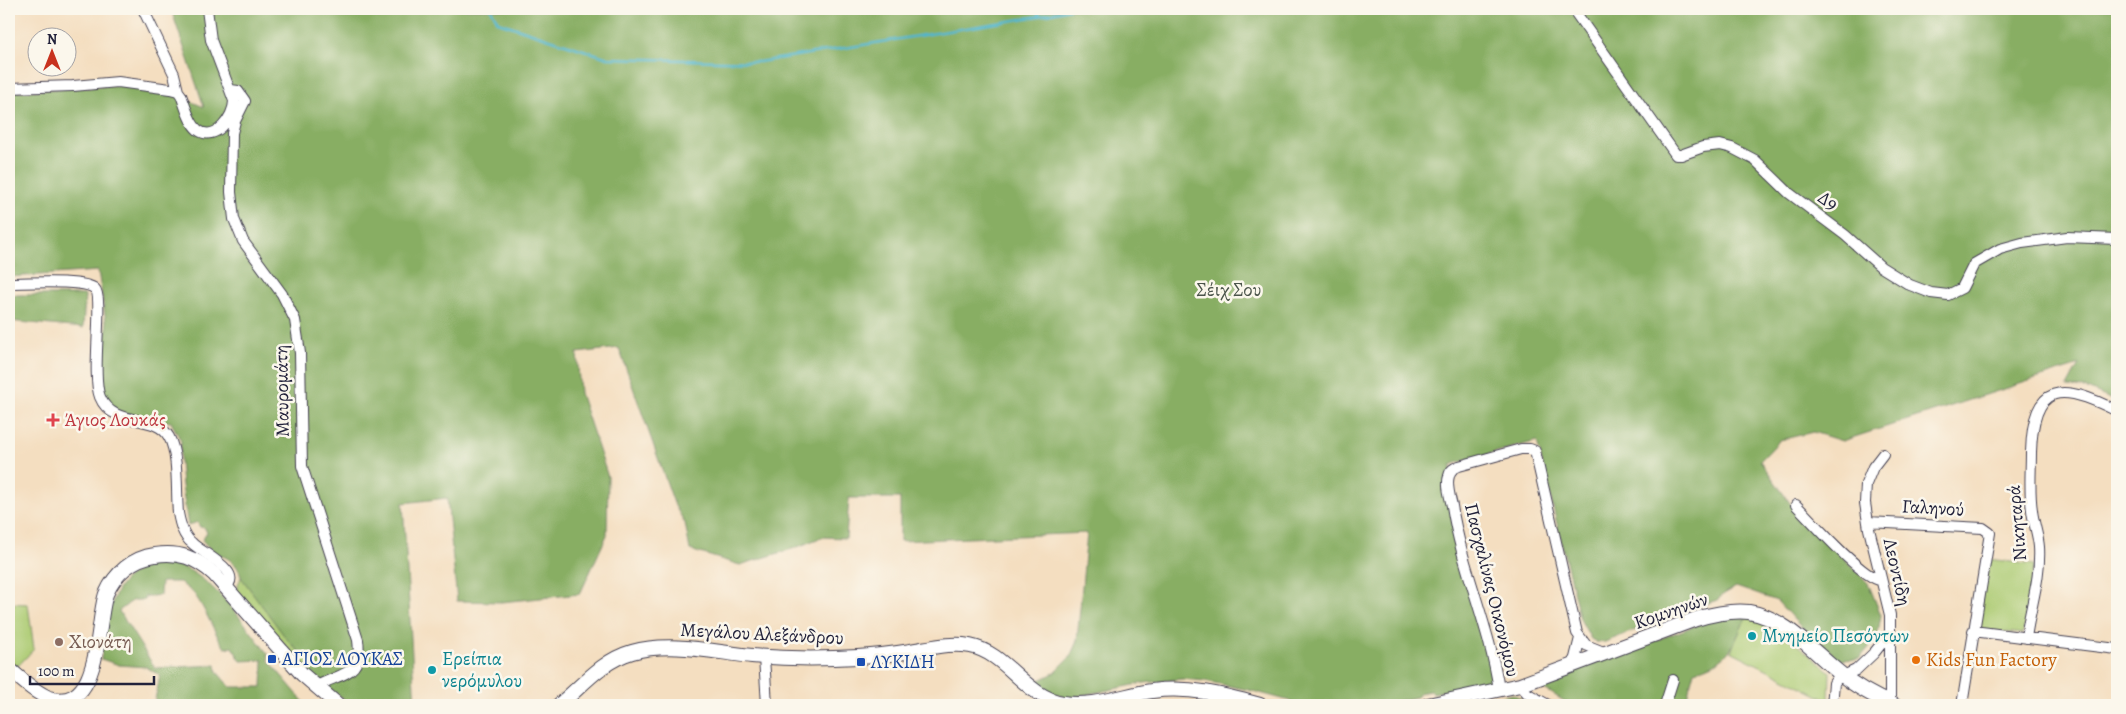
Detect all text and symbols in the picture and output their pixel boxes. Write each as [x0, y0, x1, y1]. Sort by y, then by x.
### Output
north arrow [28, 28, 78, 78]
text: N [47, 30, 57, 49]
street label: Δ9 [1813, 185, 1843, 217]
park label: Σέιχ Σου [1197, 277, 1261, 303]
street label: Μαυρομάτη [268, 345, 296, 437]
place label: Άγιος Λουκάς [64, 407, 166, 433]
marker: Άγιος Λουκάς [46, 413, 60, 427]
street label: Νικηταρά [2001, 484, 2033, 562]
street label: Γαληνού [1901, 493, 1965, 523]
street label: Πασχαλίνας Οικονόμου [1458, 500, 1526, 680]
street label: Λεοντίδη [1876, 535, 1917, 608]
street label: Κομνηνών [1631, 586, 1712, 636]
street label: Μεγάλου Αλεξάνδρου [680, 617, 844, 651]
place label: Μνημείο Πεσόντων [1762, 623, 1909, 649]
place label: Χιονάτη [69, 629, 132, 655]
marker: Μνημείο Πεσόντων [1746, 630, 1758, 642]
marker: Χιονάτη [53, 636, 65, 648]
place label: ΑΓΙΟΣ ΛΟΥΚΑΣ [281, 646, 403, 672]
place label: Ερείπια νερόμυλου [442, 646, 522, 694]
place label: Kids Fun Factory [1926, 647, 2057, 673]
place label: ΛΥΚΙΔΗ [870, 649, 935, 675]
marker: ΑΓΙΟΣ ΛΟΥΚΑΣ [266, 653, 278, 665]
scale bar [30, 654, 154, 686]
marker: Kids Fun Factory [1910, 654, 1922, 666]
marker: ΛΥΚΙΔΗ [855, 656, 867, 668]
text: 100 m [38, 661, 75, 681]
marker: Ερείπια νερόμυλου [426, 664, 438, 676]

